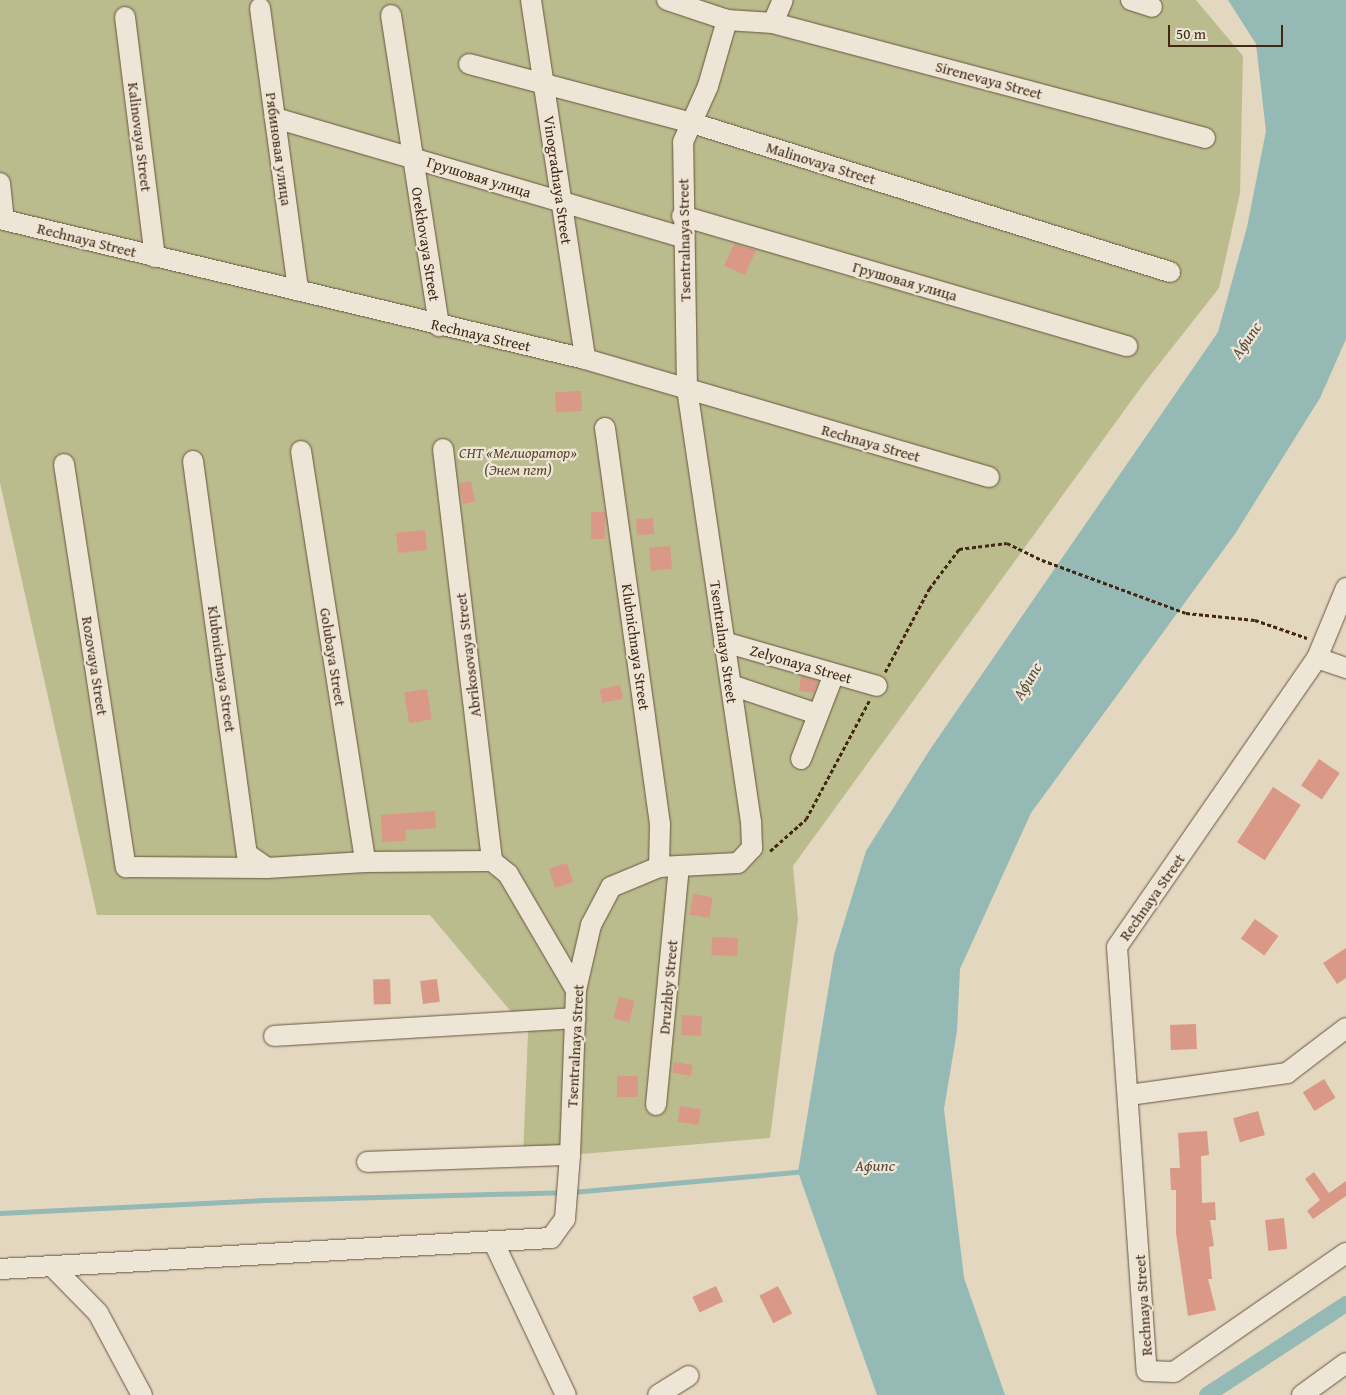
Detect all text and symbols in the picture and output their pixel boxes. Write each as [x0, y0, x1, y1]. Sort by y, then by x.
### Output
scale bar [1171, 15, 1286, 47]
text: 50 m [1176, 23, 1206, 44]
street label: Sirenevaya Street [934, 57, 1044, 103]
street label: Kalinovaya Street [124, 81, 156, 193]
street label: Рябиновая улица [262, 91, 296, 207]
street label: Vinogradnaya Street [540, 114, 576, 246]
street label: Malinovaya Street [764, 138, 878, 188]
street label: Грушовая улица [425, 153, 533, 201]
street label: Tsentralnaya Street [674, 178, 694, 302]
street label: Orekhovaya Street [408, 186, 444, 302]
street label: Rechnaya Street [36, 219, 138, 261]
street label: Грушовая улица [851, 257, 959, 305]
street label: Rechnaya Street [429, 315, 533, 355]
water label: Афипс [1227, 318, 1265, 362]
street label: Rechnaya Street [820, 420, 922, 466]
park label: СНТ «Мелиоратор» (Энем пгт) [459, 443, 577, 478]
street label: Tsentralnaya Street [706, 580, 742, 704]
street label: Klubnichnaya Street [618, 583, 654, 711]
street label: Abrikosovaya Street [451, 592, 485, 718]
street label: Klubnichnaya Street [204, 605, 240, 733]
street label: Golubaya Street [316, 607, 350, 707]
street label: Rozovaya Street [78, 615, 112, 717]
street label: Zelyonaya Street [748, 641, 854, 687]
water label: Афипс [1008, 659, 1046, 703]
street label: Rechnaya Street [1115, 850, 1189, 944]
street label: Druzhby Street [655, 939, 681, 1035]
street label: Tsentralnaya Street [563, 984, 587, 1108]
water label: Афипс [855, 1155, 895, 1175]
street label: Rechnaya Street [1130, 1254, 1156, 1356]

